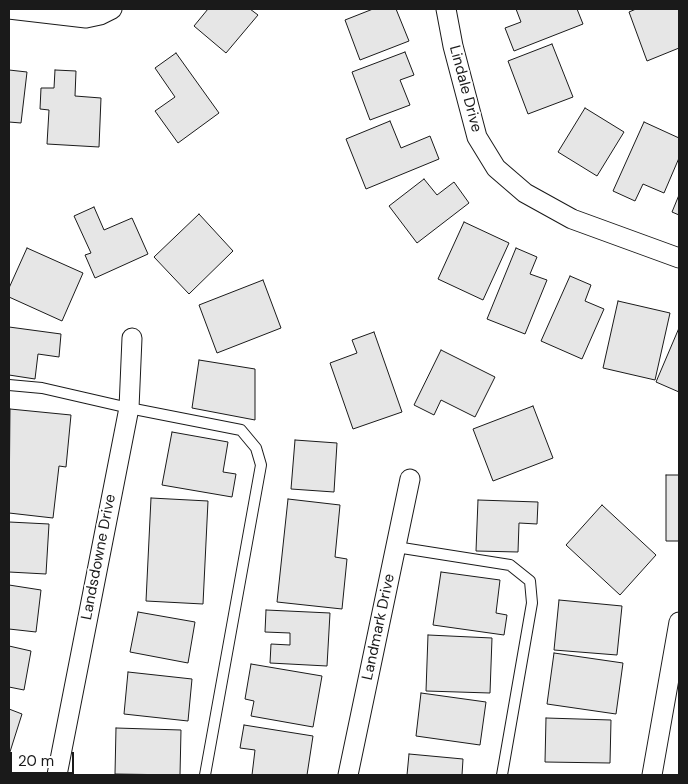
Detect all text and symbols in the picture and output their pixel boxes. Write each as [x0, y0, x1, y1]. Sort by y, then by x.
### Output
street label: Lindale Drive [445, 44, 485, 134]
street label: Landsdowne Drive [78, 493, 120, 621]
street label: Landmark Drive [359, 572, 399, 682]
scale bar [12, 742, 76, 774]
text: 20 m [18, 751, 54, 771]

